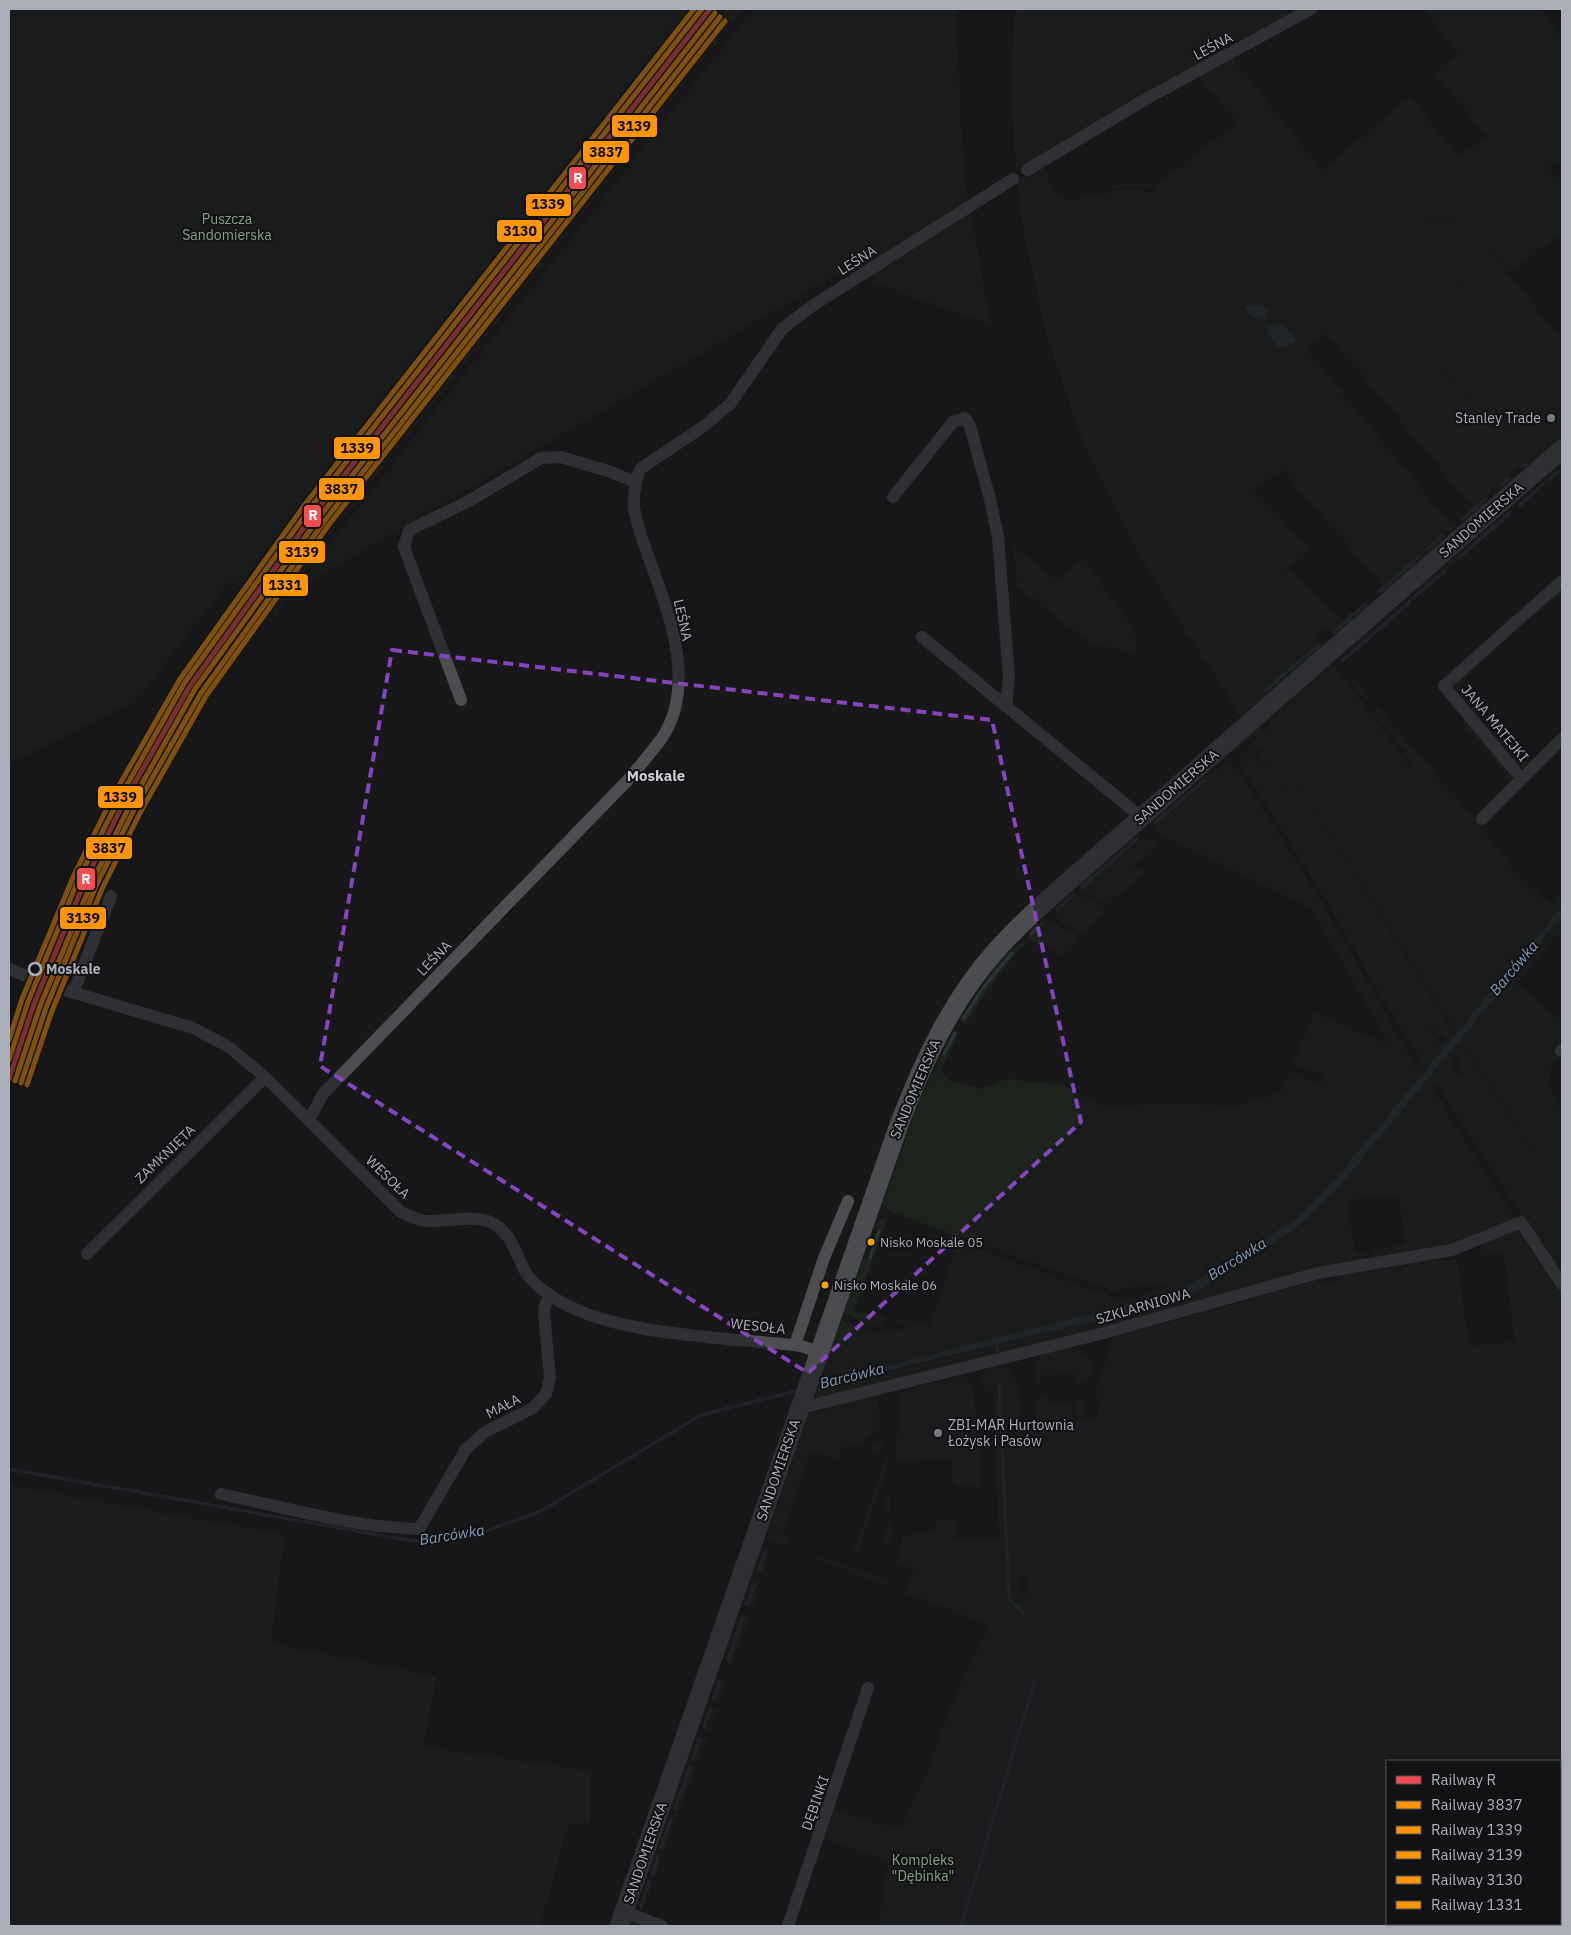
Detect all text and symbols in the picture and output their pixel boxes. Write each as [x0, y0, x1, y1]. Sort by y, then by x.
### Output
street label: LEŚNA [1190, 27, 1236, 64]
line badge: 3139 [611, 114, 658, 138]
text: 3139 [617, 117, 651, 135]
line badge: 3837 [582, 140, 630, 164]
text: 3837 [589, 143, 623, 161]
line badge: R [568, 166, 587, 190]
text: R [573, 169, 583, 187]
line badge: 1339 [525, 193, 572, 217]
text: 1339 [531, 195, 565, 213]
park label: Puszcza Sandomierska [182, 210, 272, 244]
line badge: 3130 [496, 219, 543, 243]
text: 3130 [503, 222, 537, 240]
street label: LEŚNA [834, 240, 880, 279]
place label: Stanley Trade [1455, 409, 1541, 427]
marker: Stanley Trade [1545, 412, 1557, 424]
line badge: 1339 [333, 436, 381, 460]
text: 1339 [340, 439, 374, 457]
line badge: 3837 [318, 477, 365, 501]
street label: SANDOMIERSKA [1435, 478, 1527, 562]
text: 3837 [324, 480, 358, 498]
line badge: R [303, 504, 322, 528]
text: R [308, 506, 318, 524]
line badge: 3139 [278, 540, 326, 564]
text: 3139 [285, 543, 319, 561]
line badge: 1331 [262, 573, 309, 597]
text: 1331 [268, 576, 302, 594]
street label: LEŚNA [669, 597, 697, 643]
street label: JANA MATEJKI [1458, 681, 1532, 765]
street label: SANDOMIERSKA [1130, 745, 1222, 829]
district label: Moskale [627, 766, 685, 785]
line badge: 1339 [97, 785, 144, 809]
text: 1339 [103, 788, 137, 806]
line badge: 3837 [85, 836, 133, 860]
text: 3837 [92, 839, 126, 857]
line badge: R [76, 867, 96, 891]
text: R [81, 870, 91, 888]
line badge: 3139 [59, 906, 107, 930]
text: 3139 [66, 909, 100, 927]
street label: LEŚNA [412, 936, 455, 979]
water label: Barcówka [1485, 936, 1542, 999]
place label: Moskale [46, 960, 101, 978]
marker: Moskale [28, 962, 42, 976]
street label: SANDOMIERSKA [886, 1036, 944, 1141]
street label: ZAMKNIĘTA [131, 1121, 199, 1187]
street label: WESOŁA [362, 1151, 414, 1203]
water label: Barcówka [1204, 1233, 1270, 1284]
place label: Nisko Moskale 05 [880, 1234, 983, 1251]
marker: Nisko Moskale 05 [866, 1237, 876, 1247]
place label: Nisko Moskale 06 [834, 1277, 937, 1294]
marker: Nisko Moskale 06 [820, 1280, 830, 1290]
street label: SZKLARNIOWA [1094, 1284, 1192, 1328]
street label: WESOŁA [730, 1314, 786, 1338]
water label: Barcówka [818, 1358, 886, 1393]
street label: MAŁA [483, 1390, 523, 1422]
place label: ZBI-MAR Hurtownia Łożysk i Pasów [947, 1416, 1075, 1450]
street label: SANDOMIERSKA [752, 1417, 804, 1523]
marker: ZBI-MAR Hurtownia Łożysk i Pasów [932, 1427, 944, 1439]
water label: Barcówka [418, 1520, 486, 1549]
legend [1386, 1760, 1561, 1925]
text: Railway R [1431, 1770, 1496, 1789]
street label: DĘBINKI [797, 1773, 833, 1833]
text: Railway 3837 [1431, 1795, 1523, 1814]
street label: SANDOMIERSKA [619, 1800, 671, 1906]
text: Railway 1339 [1431, 1820, 1523, 1839]
text: Railway 3139 [1431, 1845, 1523, 1864]
park label: Kompleks "Dębinka" [892, 1851, 954, 1885]
text: Railway 3130 [1431, 1870, 1523, 1889]
text: Railway 1331 [1431, 1895, 1523, 1914]

